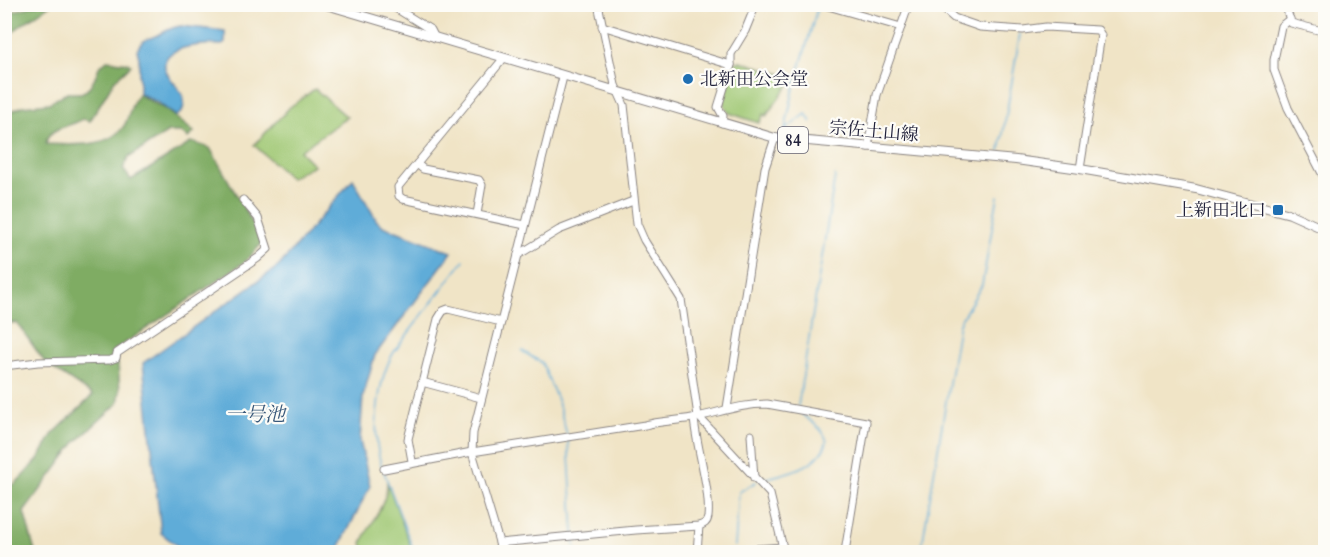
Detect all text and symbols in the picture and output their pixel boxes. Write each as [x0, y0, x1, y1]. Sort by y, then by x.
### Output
place label: 北新田公会堂 [700, 67, 808, 92]
marker: 北新田公会堂 [681, 72, 695, 86]
street label: 宗佐土山線 [828, 115, 920, 148]
road number: 84 [778, 127, 808, 153]
place label: 上新田北口 [1176, 198, 1266, 223]
marker: 上新田北口 [1271, 203, 1285, 217]
water label: 一号池 [225, 401, 287, 428]

